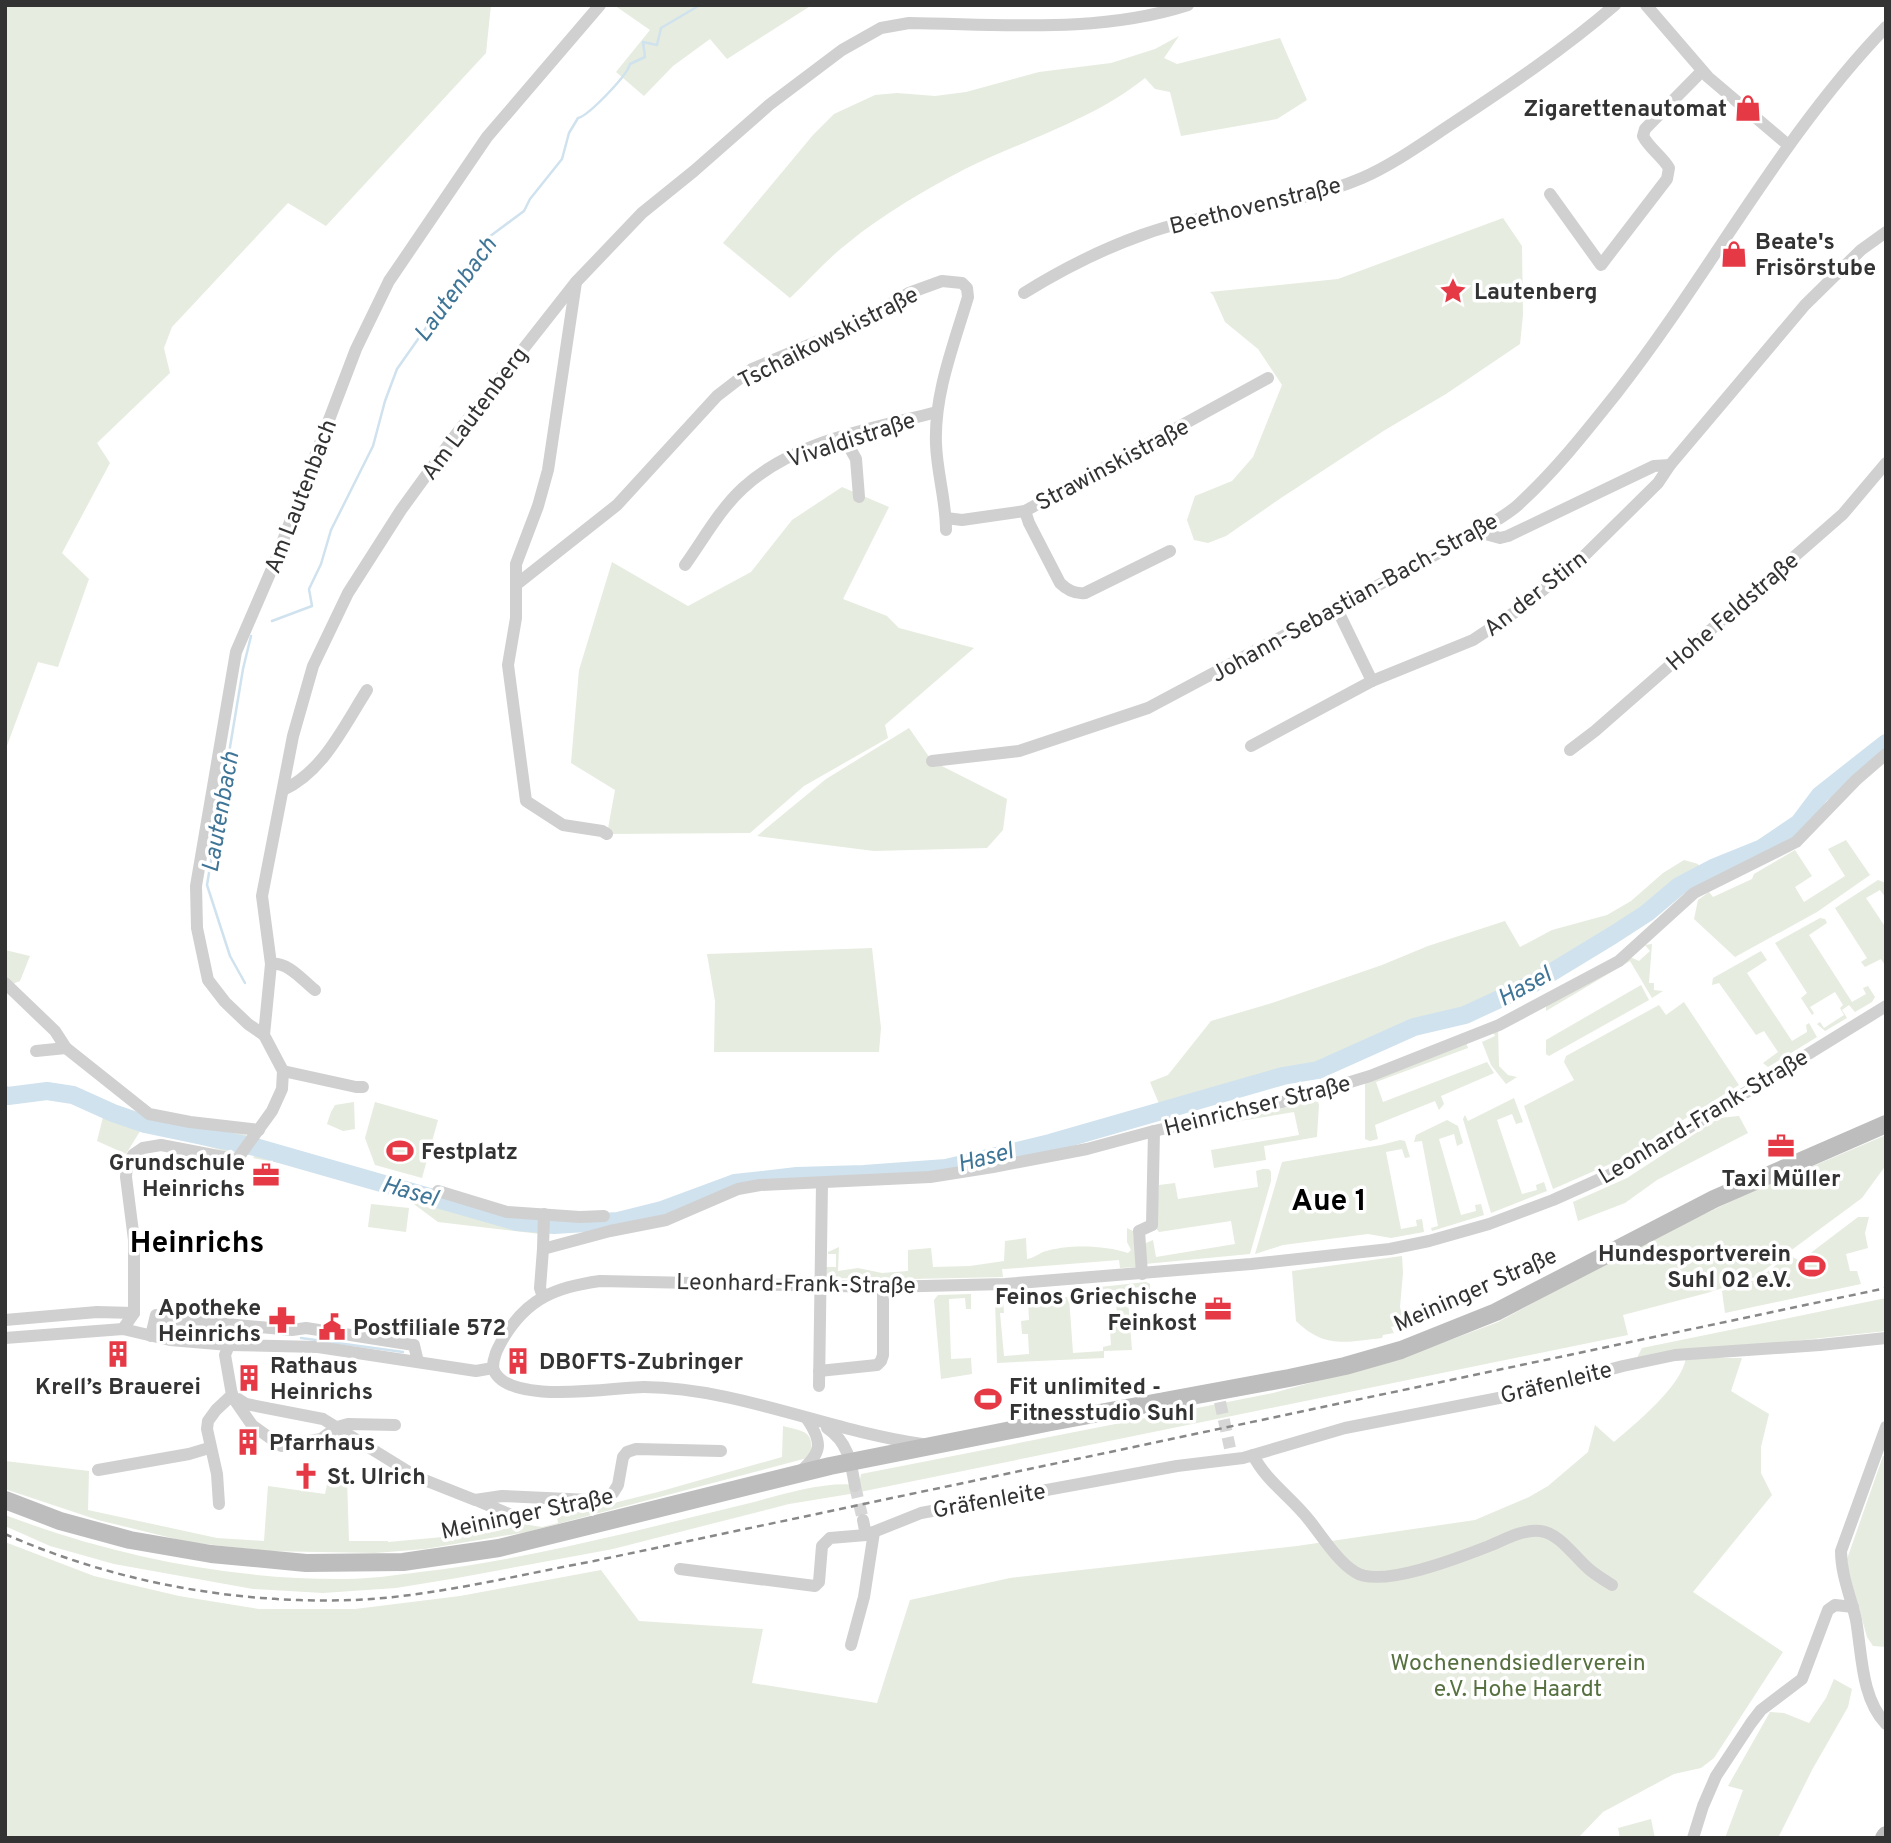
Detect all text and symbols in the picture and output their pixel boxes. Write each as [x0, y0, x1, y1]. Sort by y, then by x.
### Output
shop icon: Zigarettenautomat [1733, 93, 1763, 123]
place label: Zigarettenautomat [1523, 96, 1727, 125]
street label: Beethovenstraße [1167, 172, 1344, 243]
place label: Beate's Frisörstube [1755, 229, 1876, 284]
water label: Lautenbach [409, 232, 505, 348]
shop icon: Beate's Frisörstube [1719, 239, 1749, 269]
place icon: Lautenberg [1438, 276, 1468, 306]
place label: Lautenberg [1474, 279, 1597, 308]
street label: Tschaikowskistraße [734, 281, 924, 397]
street label: Am Lautenberg [416, 342, 536, 487]
street label: Vivaldistraße [784, 407, 920, 476]
street label: Strawinskistraße [1031, 414, 1195, 519]
street label: Am Lautenbach [260, 416, 345, 578]
street label: Johann-Sebastian-Bach-Straße [1207, 508, 1504, 690]
street label: An der Stirn [1479, 546, 1594, 644]
street label: Hohe Feldstraße [1661, 547, 1806, 678]
water label: Lautenbach [197, 750, 247, 875]
water label: Hasel [1493, 960, 1559, 1015]
street label: Leonhard-Frank-Straße [1594, 1044, 1814, 1192]
street label: Heinrichser Straße [1161, 1070, 1354, 1145]
office icon: Taxi Müller [1766, 1131, 1796, 1161]
sports icon: Festplatz [385, 1136, 415, 1166]
water label: Hasel [954, 1137, 1019, 1181]
place label: Festplatz [421, 1139, 518, 1168]
place label: Grundschule Heinrichs [109, 1150, 245, 1205]
office icon: Grundschule Heinrichs [251, 1160, 281, 1190]
place label: Taxi Müller [1722, 1166, 1841, 1195]
water label: Hasel [378, 1171, 443, 1216]
district label: Aue 1 [1291, 1184, 1367, 1221]
district label: Heinrichs [130, 1226, 264, 1263]
place label: Hundesportverein Suhl 02 e.V. [1598, 1241, 1791, 1296]
street label: Meininger Straße [1390, 1242, 1562, 1340]
sports icon: Hundesportverein Suhl 02 e.V. [1797, 1251, 1827, 1281]
street label: Leonhard-Frank-Straße [676, 1269, 916, 1302]
place label: Feinos Griechische Feinkost [995, 1284, 1197, 1339]
office icon: Feinos Griechische Feinkost [1203, 1294, 1233, 1324]
place label: Apotheke Heinrichs [158, 1295, 261, 1350]
pharmacy icon: Apotheke Heinrichs [267, 1305, 297, 1335]
public building icon: Postfiliale 572 [317, 1312, 347, 1342]
place label: Postfiliale 572 [353, 1315, 506, 1344]
building icon: Krell’s Brauerei [103, 1339, 133, 1369]
building icon: DB0FTS-Zubringer [503, 1346, 533, 1376]
place label: DB0FTS-Zubringer [539, 1349, 743, 1378]
place label: Rathaus Heinrichs [270, 1353, 373, 1408]
street label: Gräfenleite [1498, 1357, 1615, 1412]
building icon: Rathaus Heinrichs [234, 1363, 264, 1393]
place label: Krell’s Brauerei [35, 1374, 201, 1403]
place label: Fit unlimited - Fitnesstudio Suhl [1009, 1374, 1195, 1429]
sports icon: Fit unlimited - Fitnesstudio Suhl [973, 1384, 1003, 1414]
building icon: Pfarrhaus [233, 1427, 263, 1457]
place label: Pfarrhaus [269, 1430, 375, 1459]
church icon: St. Ulrich [291, 1461, 321, 1491]
place label: St. Ulrich [327, 1464, 426, 1493]
street label: Gräfenleite [931, 1478, 1048, 1527]
street label: Meininger Straße [439, 1483, 616, 1548]
park label: Wochenendsiedlerverein e.V. Hohe Haardt [1390, 1650, 1646, 1705]

